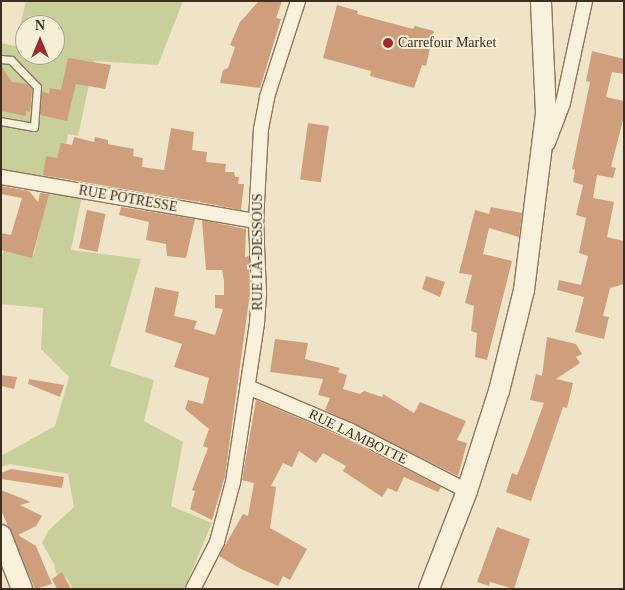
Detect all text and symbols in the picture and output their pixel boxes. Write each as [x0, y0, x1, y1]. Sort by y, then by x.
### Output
north arrow [15, 15, 65, 65]
text: N [35, 18, 45, 33]
place label: Carrefour Market [398, 35, 496, 51]
marker: Carrefour Market [382, 37, 394, 49]
street label: RUE POTRESSE [77, 182, 179, 216]
street label: RUE LÀ-DESSOUS [250, 193, 266, 311]
street label: RUE LAMBOTTE [306, 406, 410, 468]

